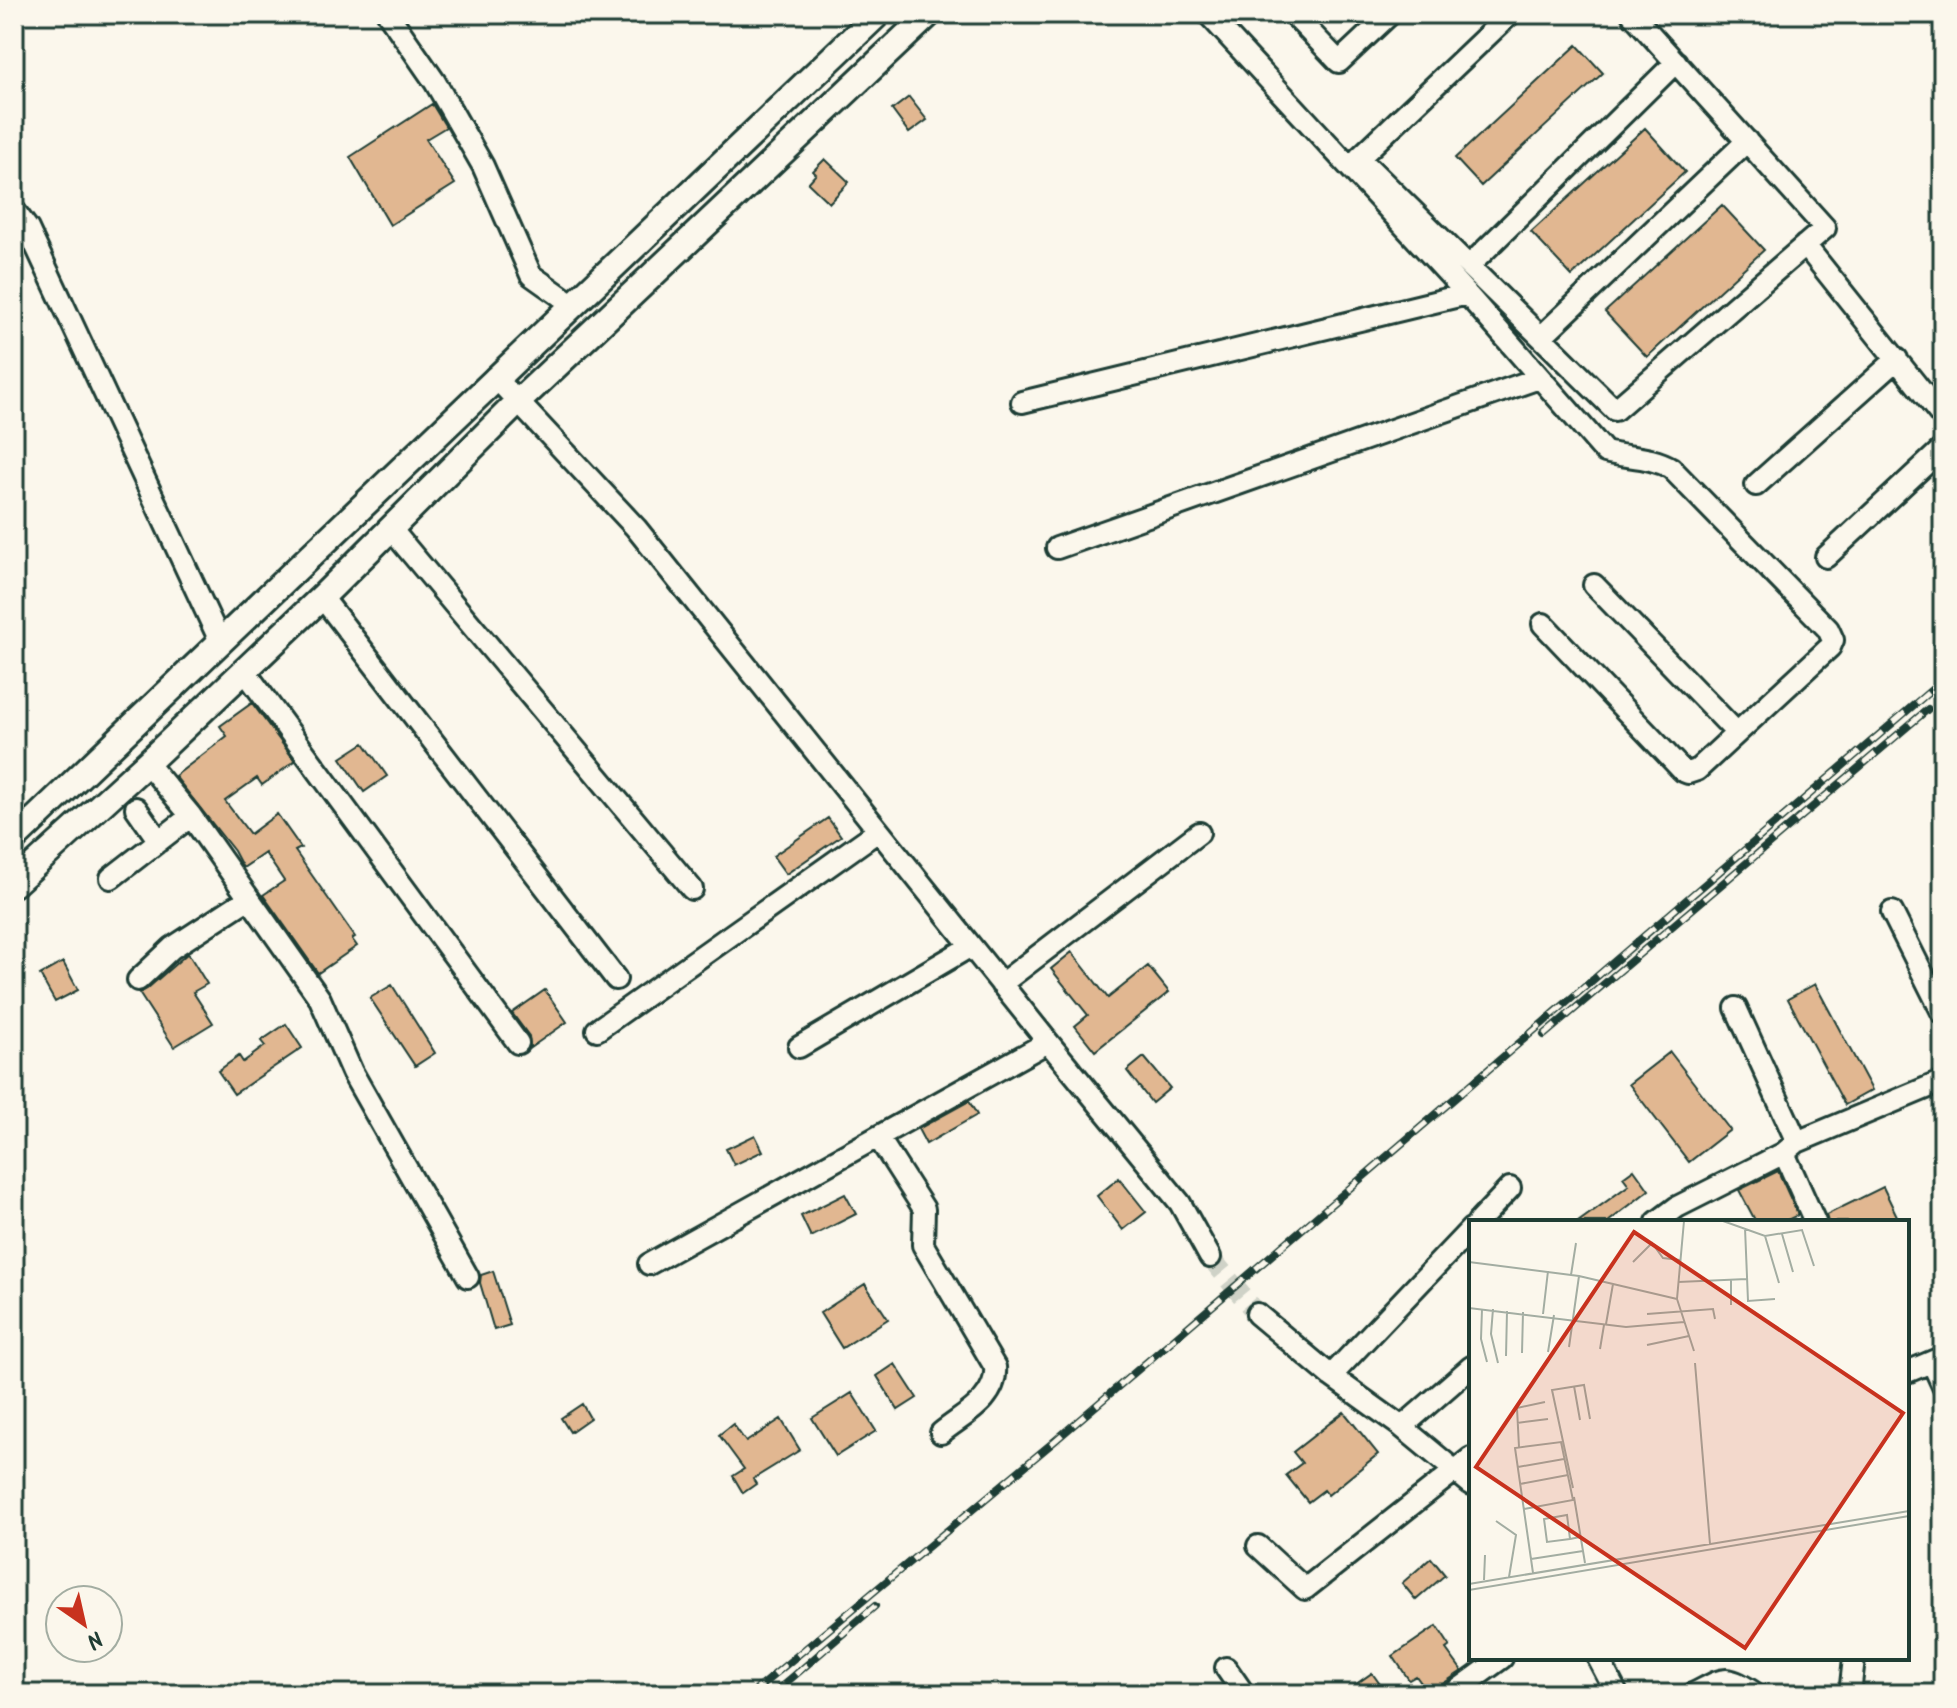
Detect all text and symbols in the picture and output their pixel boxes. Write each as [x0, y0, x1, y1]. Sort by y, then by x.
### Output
inset map [1469, 1220, 1909, 1660]
north arrow [44, 1584, 124, 1664]
text: N [78, 1620, 109, 1657]

